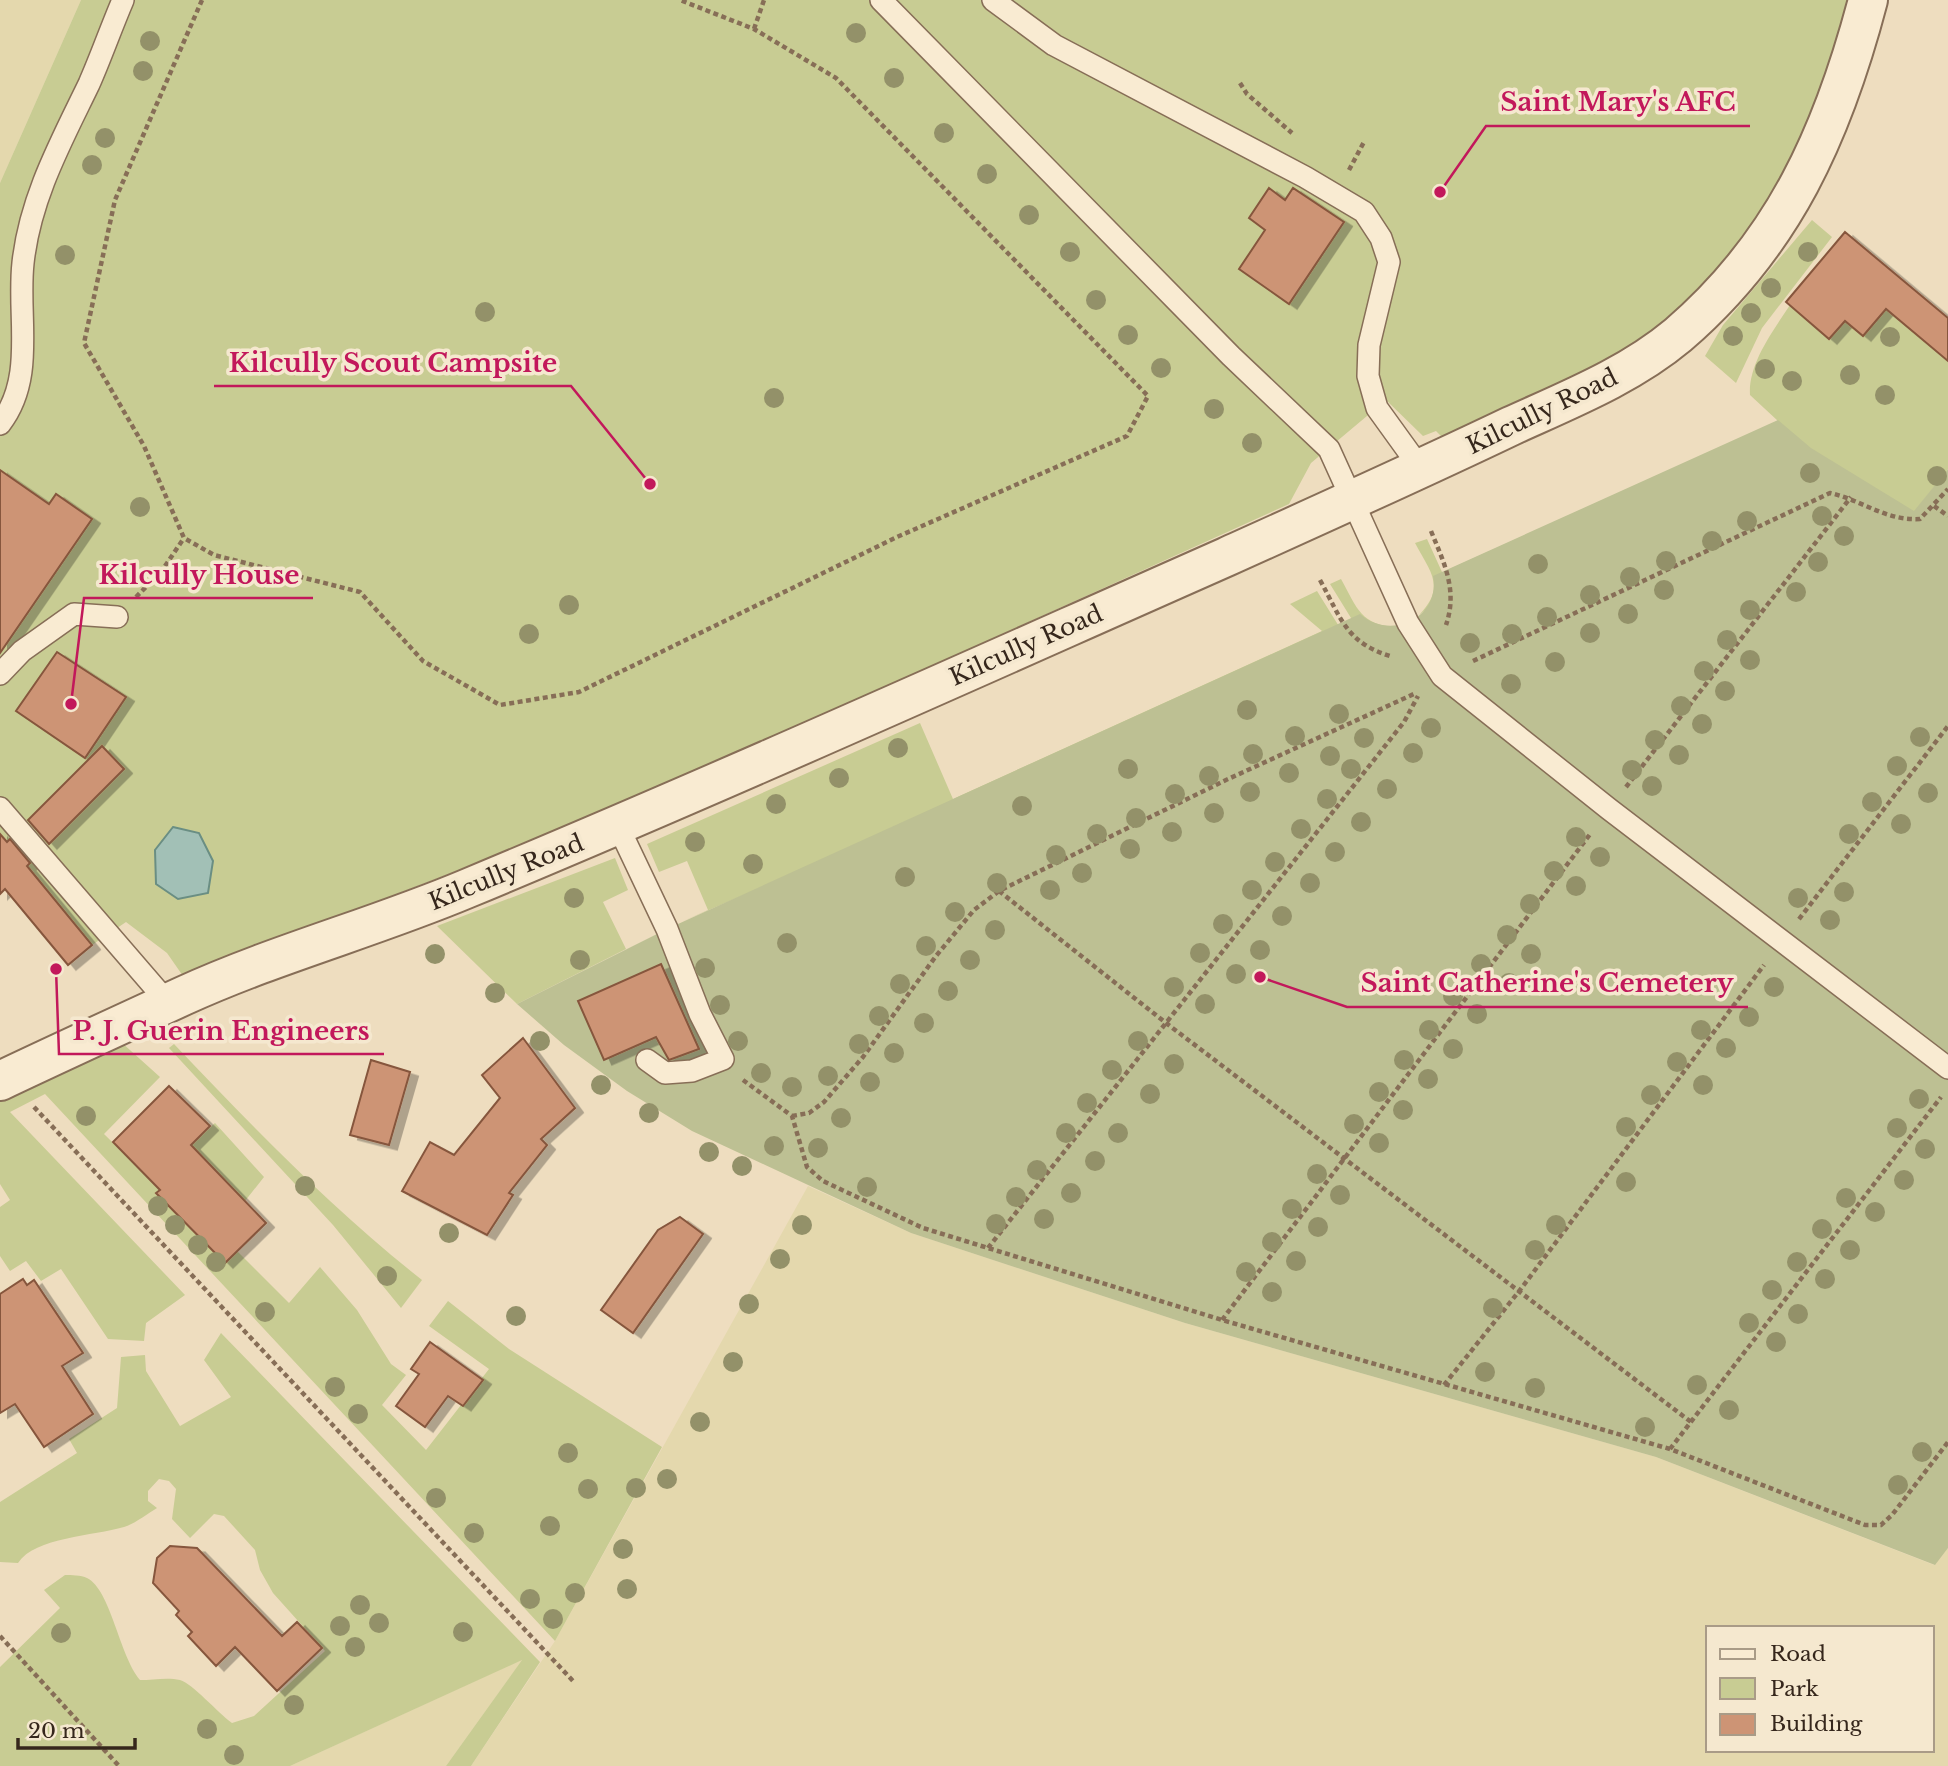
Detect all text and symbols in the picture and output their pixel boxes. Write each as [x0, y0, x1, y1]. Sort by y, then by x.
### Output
callout: Saint Mary's AFC [1486, 79, 1750, 126]
text: Saint Mary's AFC [1500, 86, 1736, 118]
callout: Kilcully Scout Campsite [214, 339, 571, 386]
text: Kilcully Scout Campsite [229, 347, 557, 379]
street label: Kilcully Road [1462, 362, 1622, 460]
callout: Kilcully House [84, 551, 313, 598]
text: Kilcully House [98, 559, 300, 591]
street label: Kilcully Road [945, 598, 1107, 692]
street label: Kilcully Road [424, 828, 588, 916]
callout: Saint Catherine's Cemetery [1347, 960, 1748, 1007]
text: Saint Catherine's Cemetery [1360, 967, 1734, 999]
callout: P. J. Guerin Engineers [59, 1007, 384, 1054]
text: P. J. Guerin Engineers [72, 1015, 370, 1047]
legend [1706, 1626, 1934, 1752]
text: Road [1770, 1641, 1826, 1667]
text: Park [1770, 1676, 1819, 1702]
scale bar [18, 1706, 135, 1750]
text: Building [1770, 1711, 1863, 1737]
text: 20 m [28, 1718, 85, 1744]

